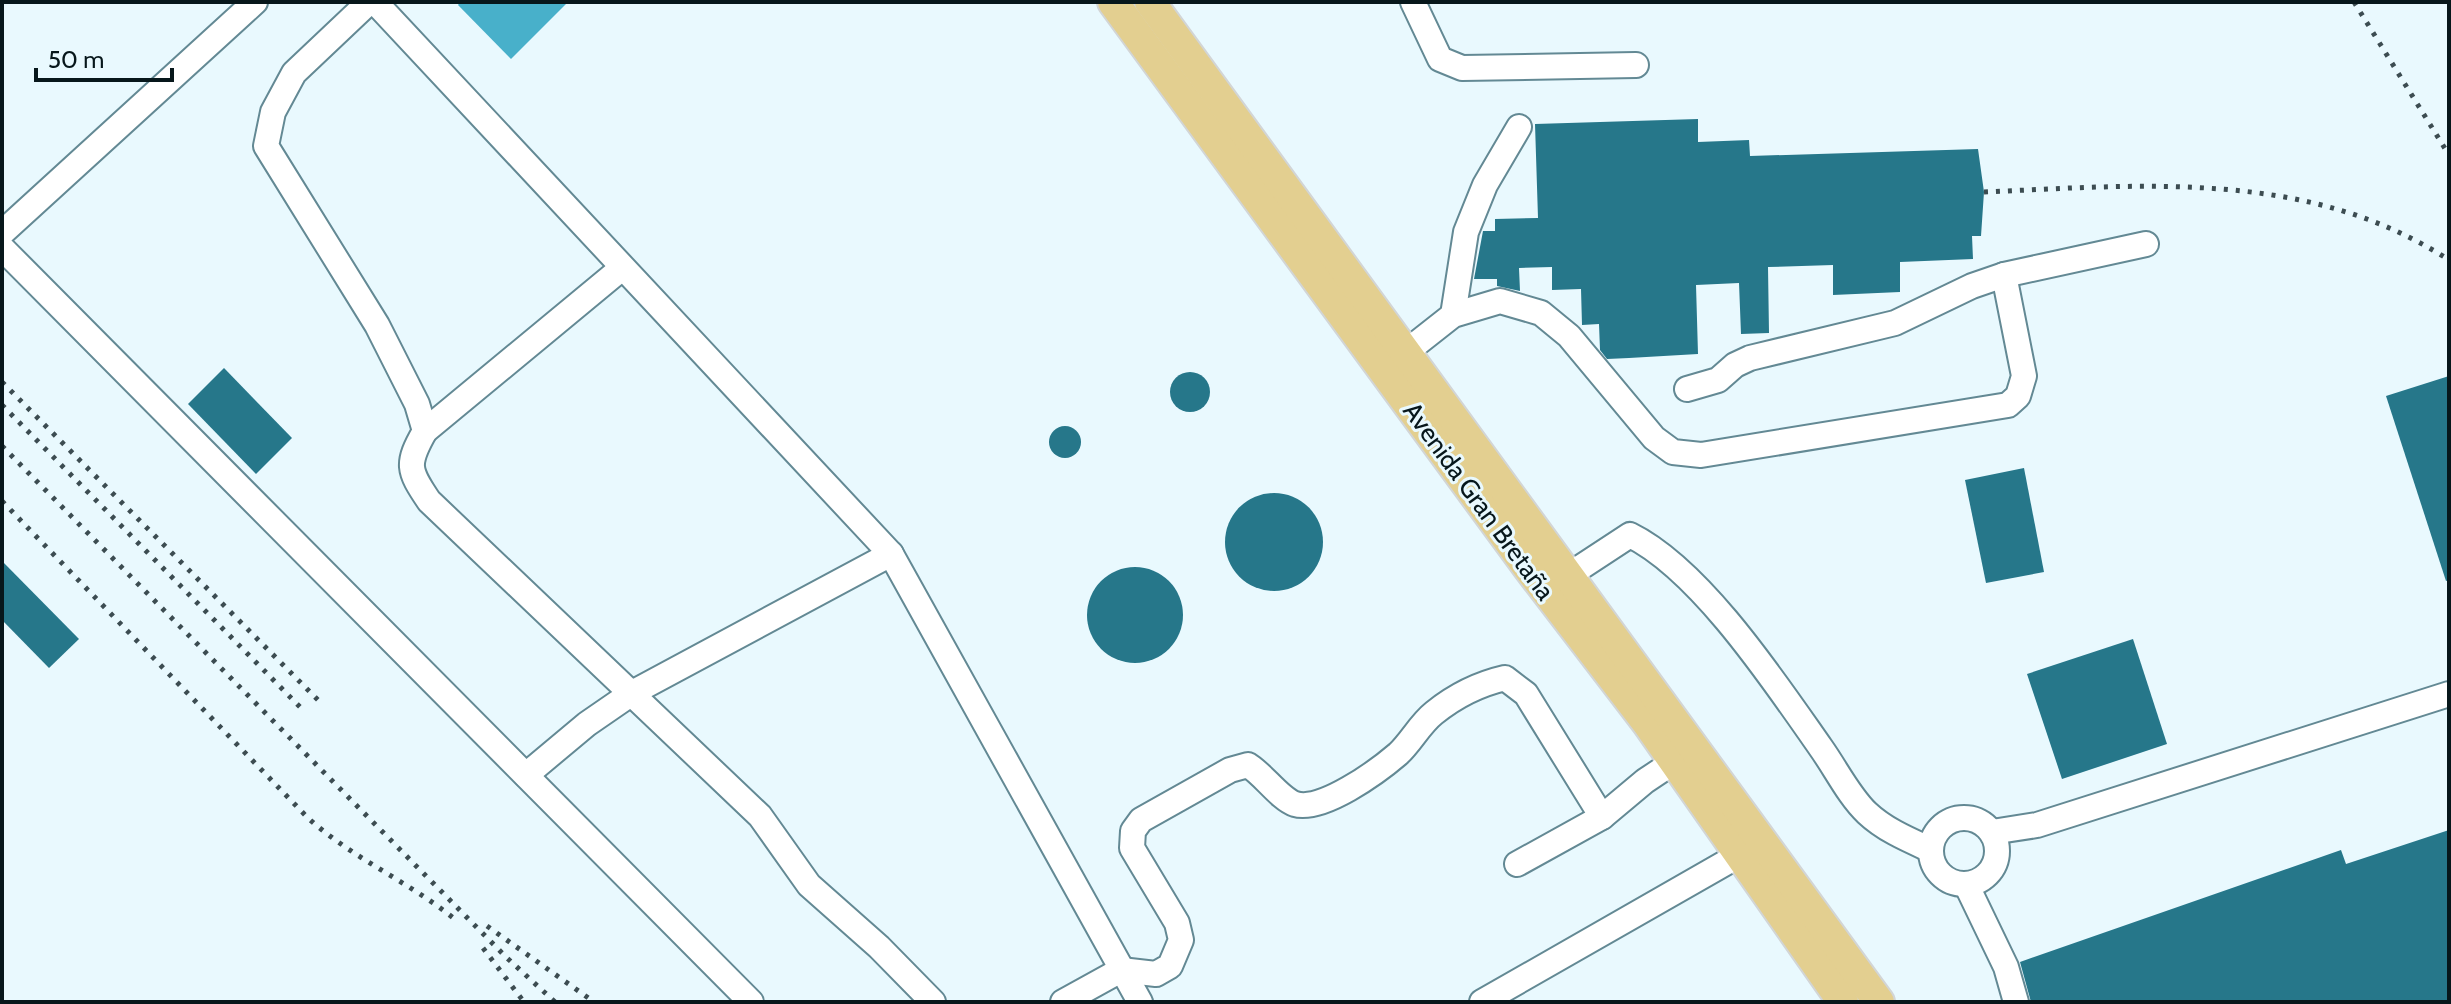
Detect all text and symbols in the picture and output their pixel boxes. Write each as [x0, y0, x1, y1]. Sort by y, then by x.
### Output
scale bar [36, 32, 172, 82]
text: 50 m [48, 45, 104, 74]
street label: Avenida Gran Bretaña [1396, 396, 1562, 607]

